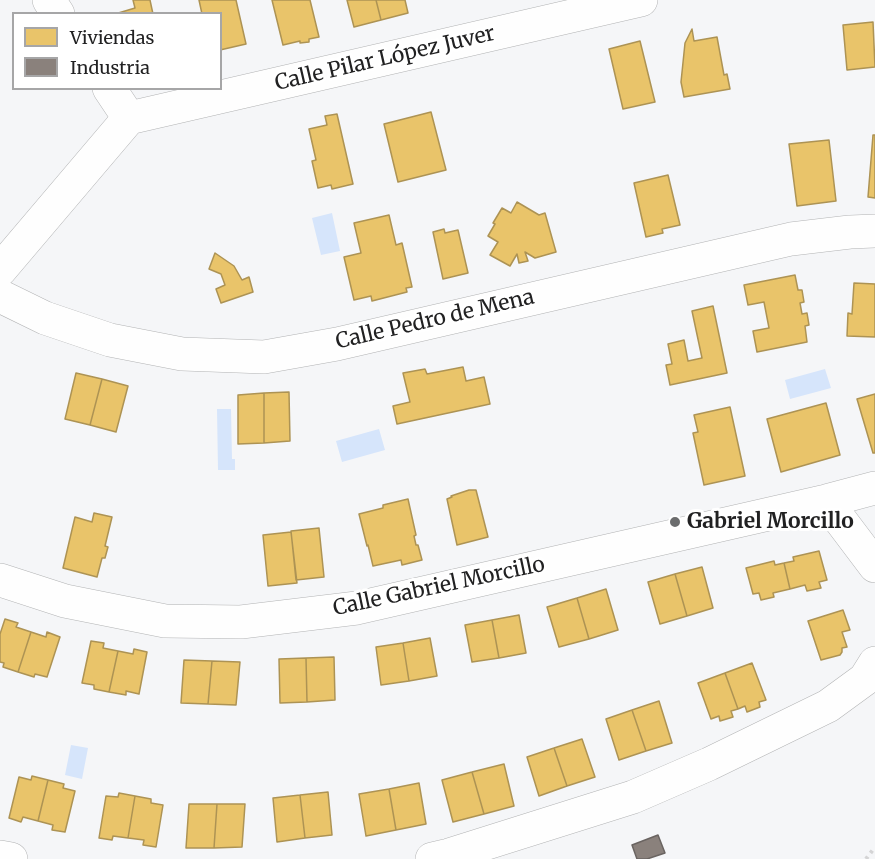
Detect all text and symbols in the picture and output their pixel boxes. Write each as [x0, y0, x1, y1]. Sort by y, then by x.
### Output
legend [12, 12, 222, 90]
street label: Calle Pilar López Juver [273, 21, 497, 97]
text: Viviendas [70, 26, 154, 49]
text: Industria [70, 56, 150, 79]
street label: Calle Pedro de Mena [333, 285, 537, 355]
place label: Gabriel Morcillo [687, 509, 854, 535]
marker: Gabriel Morcillo [668, 515, 682, 529]
street label: Calle Gabriel Morcillo [331, 552, 547, 622]

